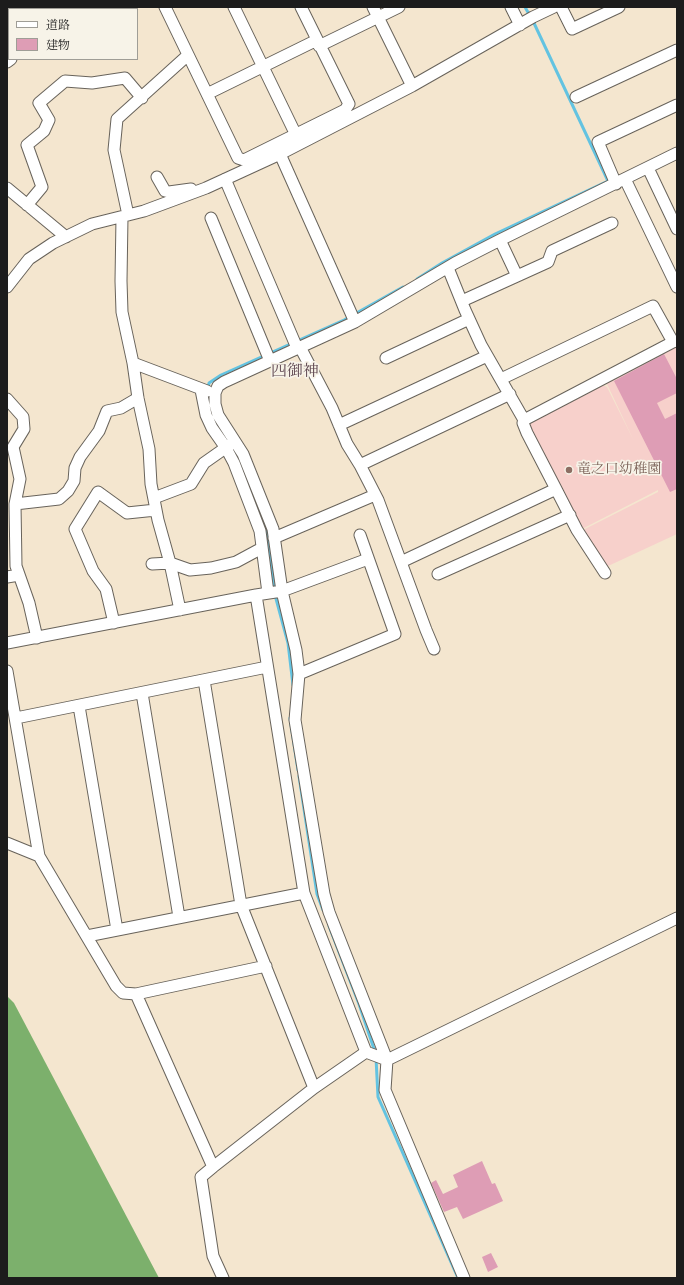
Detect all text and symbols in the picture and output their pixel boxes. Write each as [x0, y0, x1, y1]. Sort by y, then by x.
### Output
legend [8, 8, 138, 60]
text: 道路 [46, 18, 70, 33]
text: 建物 [46, 38, 70, 53]
district label: 四御神 [271, 363, 319, 383]
place label: 竜之口幼稚園 [577, 462, 661, 478]
marker: 竜之口幼稚園 [564, 465, 574, 475]

